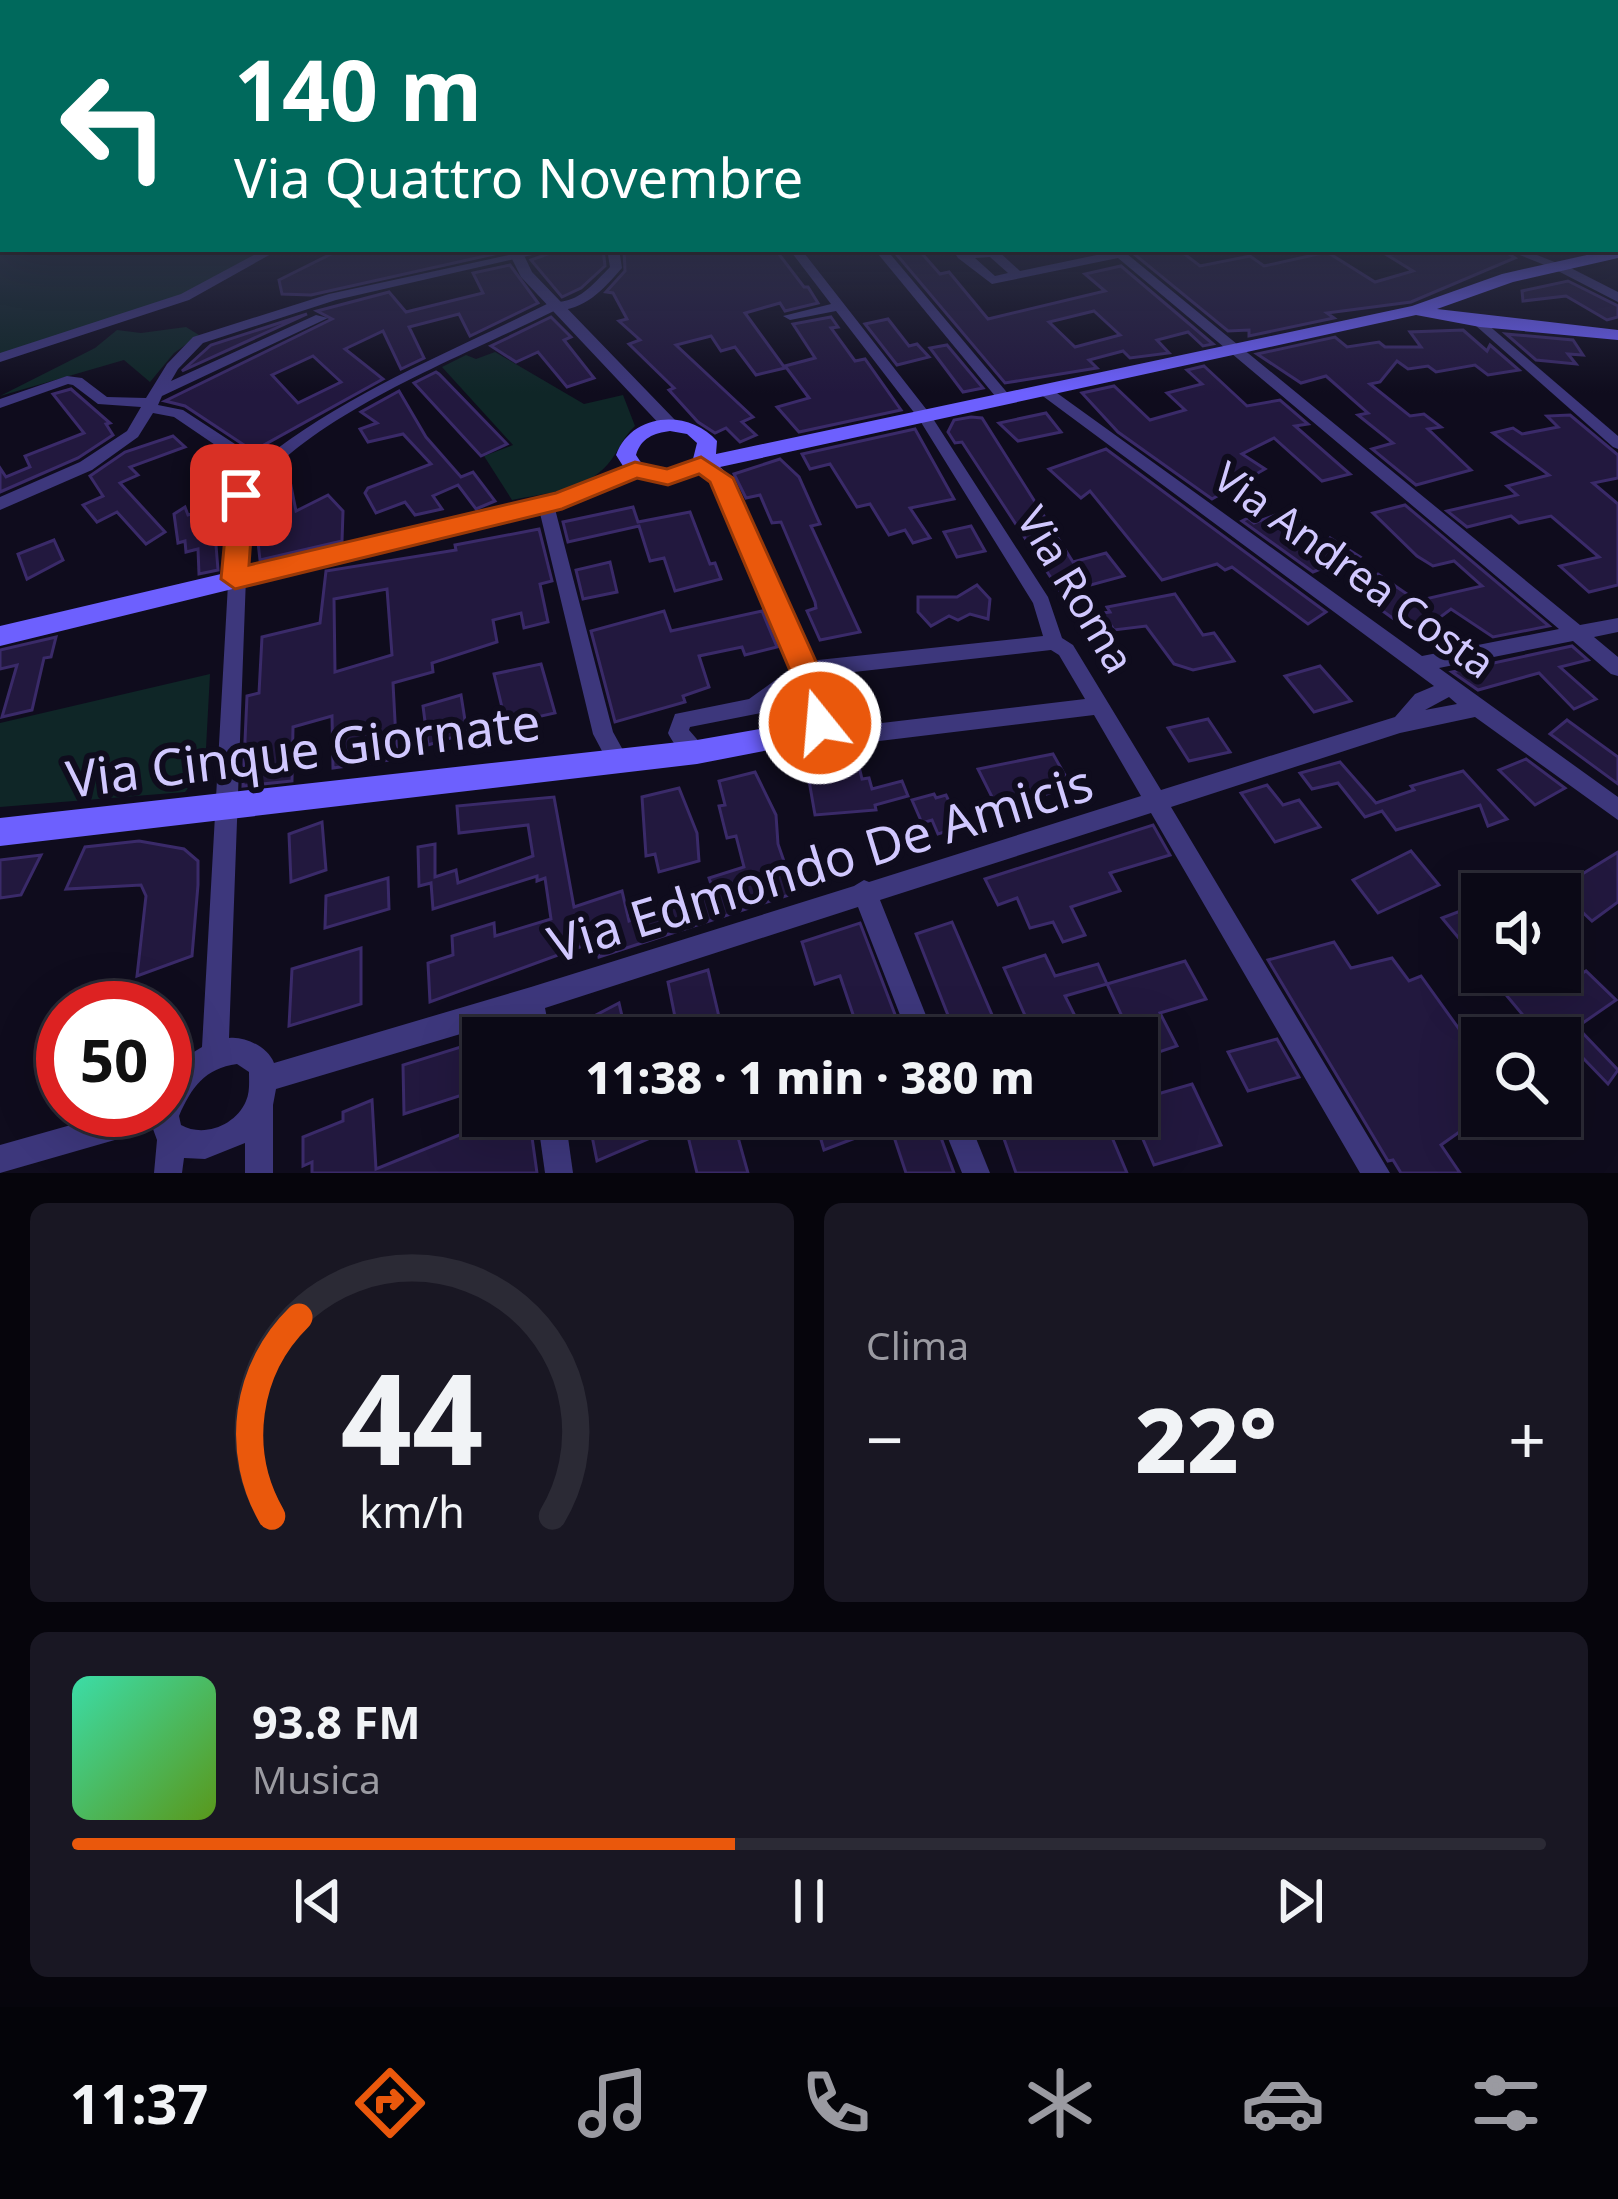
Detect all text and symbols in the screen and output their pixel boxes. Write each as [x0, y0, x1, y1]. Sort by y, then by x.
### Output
text: 140 m [234, 31, 482, 146]
icon: left [36, 48, 192, 204]
text: Via Quattro Novembre [234, 140, 803, 214]
pin [190, 444, 292, 546]
street label: Via Andrea Costa [1203, 448, 1507, 690]
icon: arrive [208, 462, 274, 528]
street label: Via Roma [1005, 495, 1149, 683]
position arrow [757, 660, 883, 786]
street label: Via Cinque Giornate [62, 685, 544, 813]
street label: Via Edmondo De Amicis [539, 746, 1101, 978]
map controls [1461, 873, 1581, 1137]
button: sound [1461, 873, 1581, 993]
speed limit sign: 50 [36, 981, 192, 1137]
button: search [1461, 1017, 1581, 1137]
text: 11:38 · 1 min · 380 m [585, 1046, 1035, 1107]
text: Clima [866, 1318, 969, 1371]
text: 44 [341, 1332, 483, 1502]
text: 22° [1135, 1377, 1277, 1499]
text: − [866, 1393, 904, 1483]
text: + [1508, 1393, 1546, 1483]
text: km/h [359, 1481, 465, 1540]
text: 93.8 FM [252, 1691, 421, 1752]
text: Musica [252, 1752, 381, 1805]
icon: previous [285, 1868, 351, 1934]
icon: pause [776, 1868, 842, 1934]
icon: next [1267, 1868, 1333, 1934]
icon: directions [348, 2061, 432, 2145]
icon: music [571, 2061, 655, 2145]
icon: phone [794, 2061, 878, 2145]
icon: climate [1018, 2061, 1102, 2145]
icon: car [1241, 2061, 1325, 2145]
icon: filters [1464, 2061, 1548, 2145]
text: 11:37 [70, 2066, 208, 2140]

